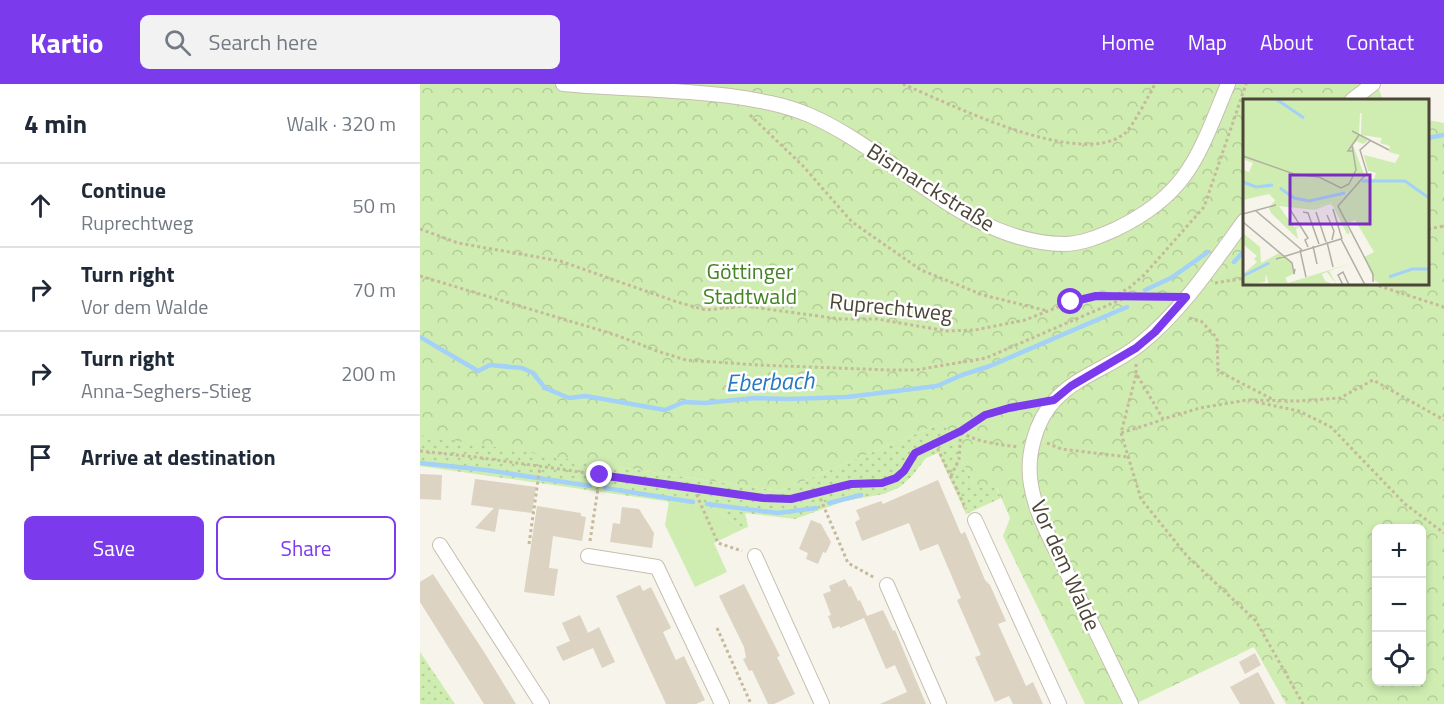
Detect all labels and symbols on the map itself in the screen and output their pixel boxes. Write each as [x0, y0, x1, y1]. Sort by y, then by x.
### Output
inset map [1243, 99, 1429, 285]
street label: Bismarckstraße [860, 134, 1002, 240]
park label: Göttinger Stadtwald [703, 254, 797, 313]
street label: Ruprechtweg [828, 284, 954, 330]
route start [1057, 288, 1083, 314]
water label: Eberbach [725, 361, 816, 401]
route end [586, 461, 612, 487]
street label: Vor dem Walde [1022, 494, 1110, 636]

